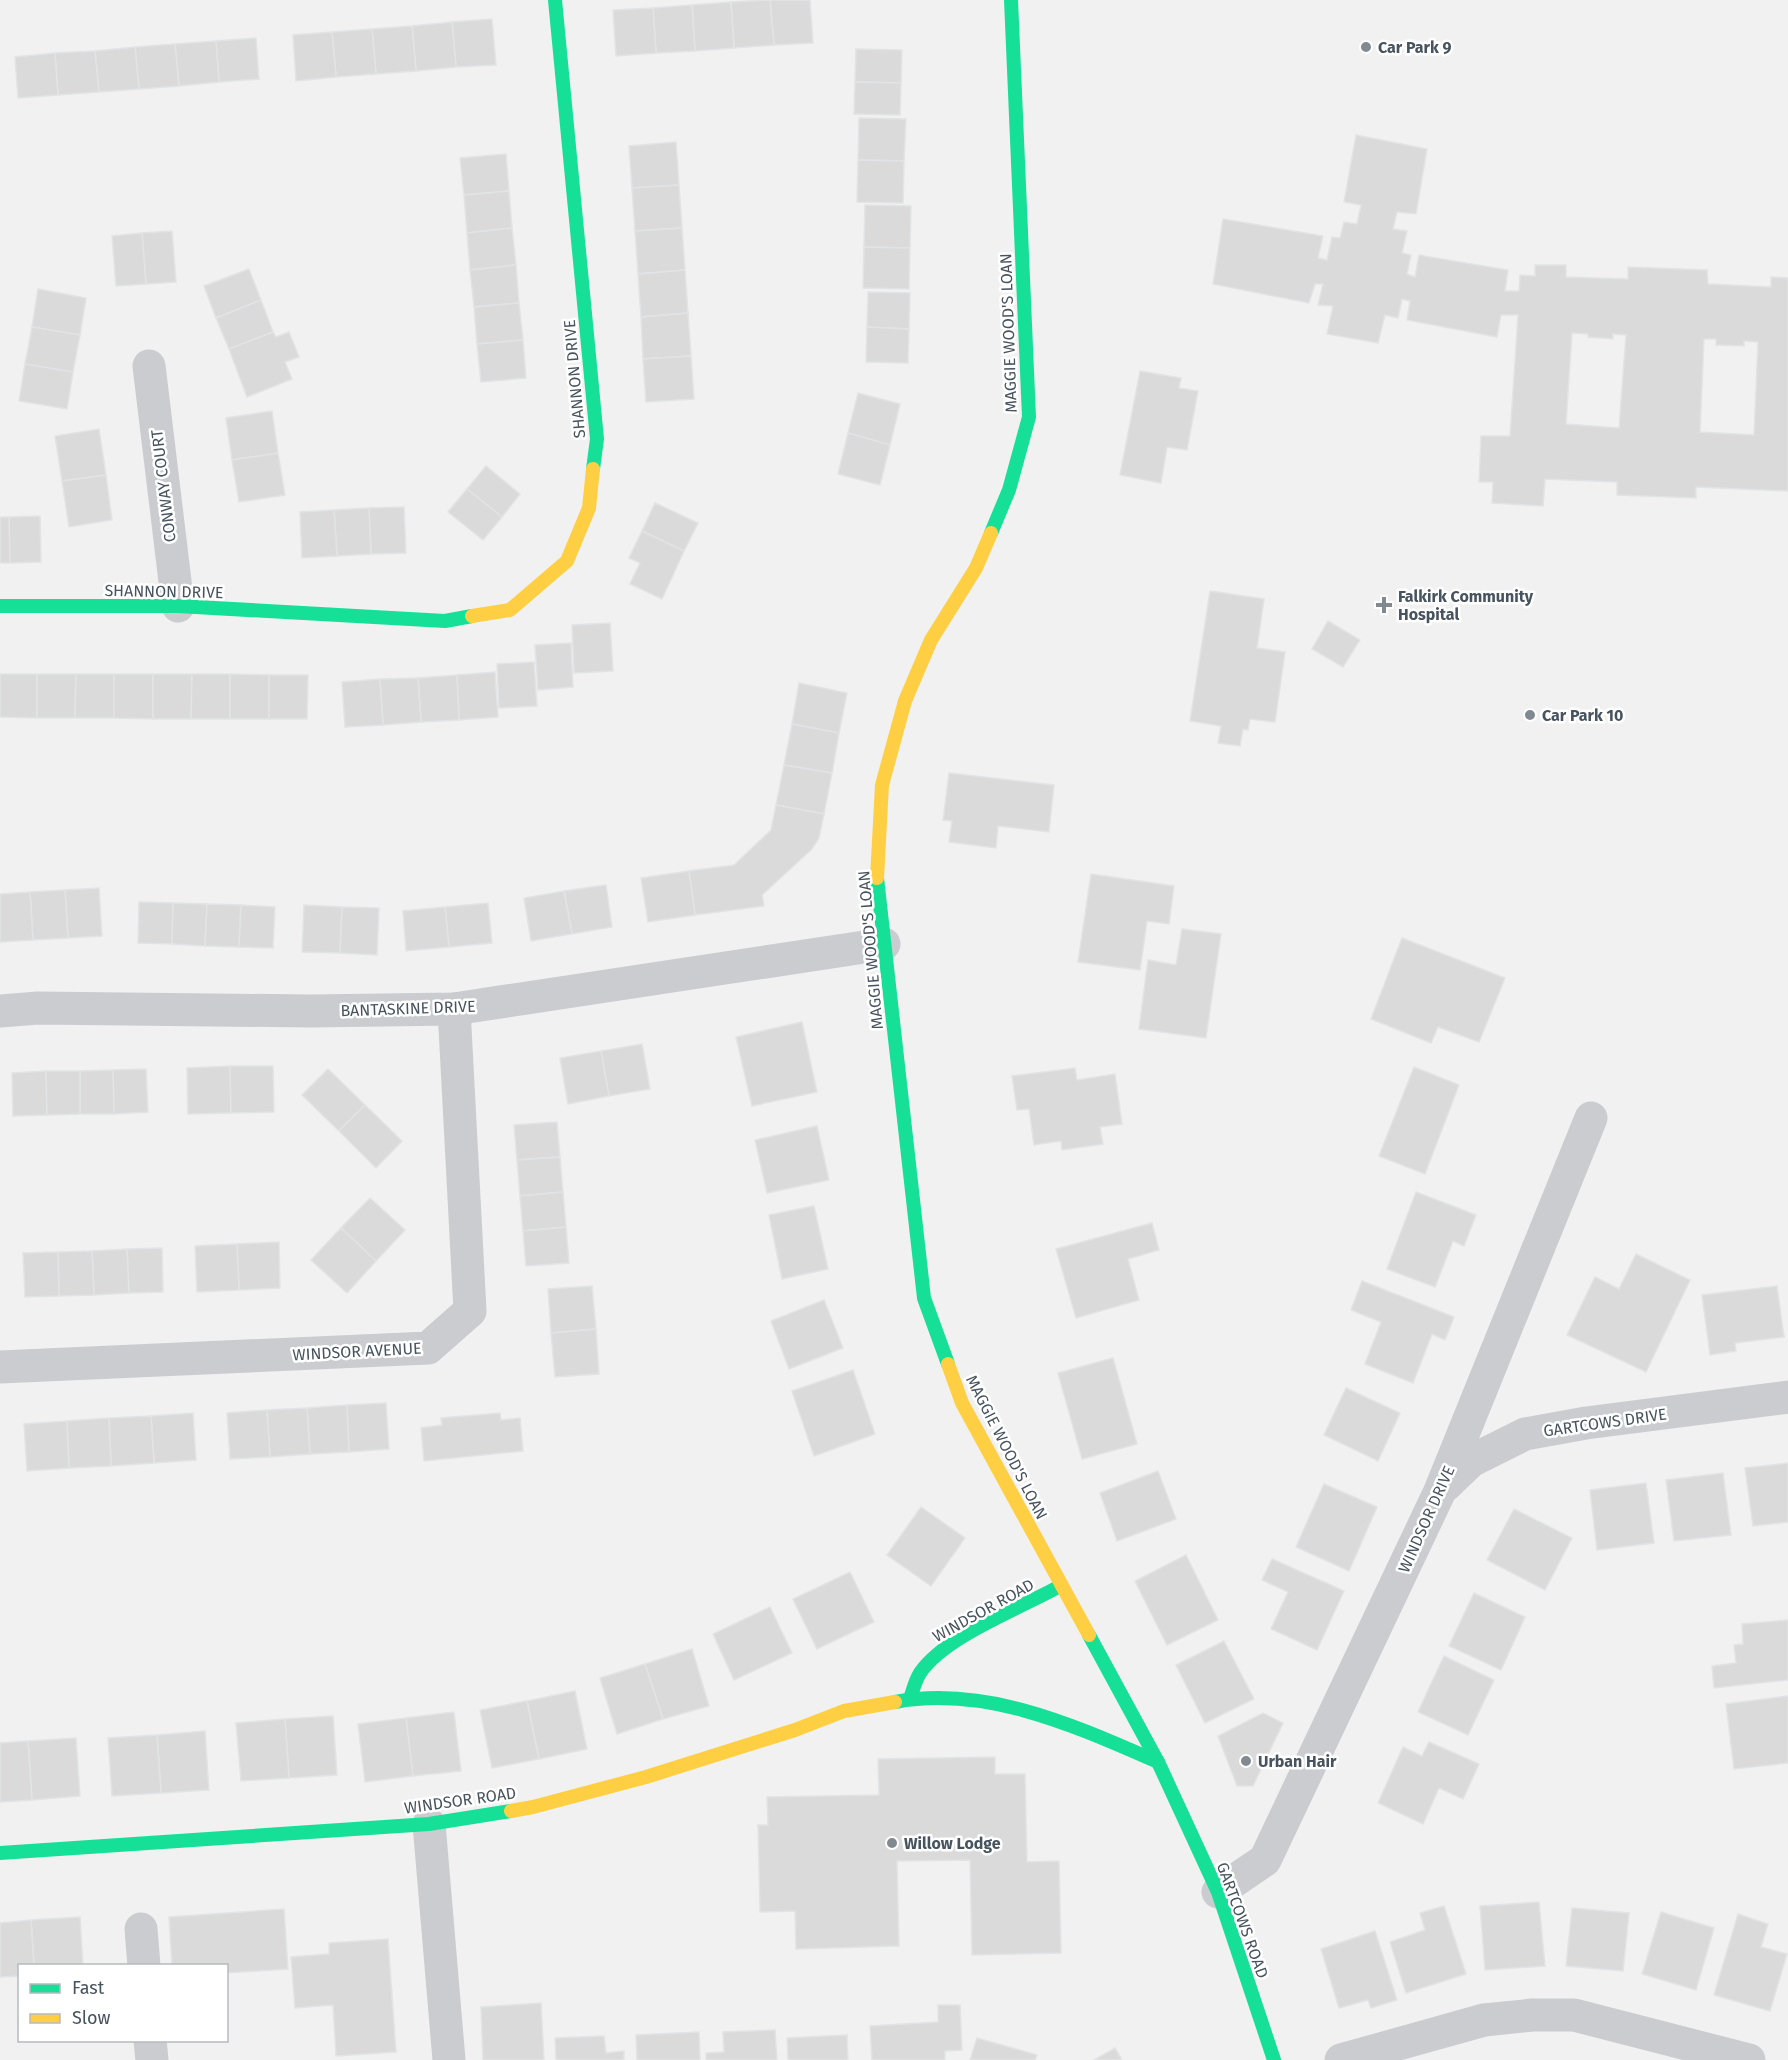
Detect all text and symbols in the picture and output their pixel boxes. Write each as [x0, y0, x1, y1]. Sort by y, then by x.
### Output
place label: Car Park 9 [1378, 38, 1452, 57]
marker: Car Park 9 [1359, 40, 1373, 54]
street label: MAGGIE WOOD'S LOAN [996, 253, 1021, 413]
street label: SHANNON DRIVE [560, 319, 589, 439]
street label: CONWAY COURT [147, 428, 180, 543]
street label: SHANNON DRIVE [104, 581, 224, 602]
place label: Falkirk Community Hospital [1398, 587, 1534, 624]
marker: Falkirk Community Hospital [1375, 596, 1393, 614]
place label: Car Park 10 [1542, 706, 1623, 725]
marker: Car Park 10 [1523, 708, 1537, 722]
street label: MAGGIE WOOD'S LOAN [854, 870, 887, 1030]
street label: BANTASKINE DRIVE [340, 997, 476, 1020]
street label: WINDSOR AVENUE [292, 1339, 422, 1364]
street label: MAGGIE WOOD'S LOAN [962, 1372, 1051, 1523]
street label: GARTCOWS DRIVE [1542, 1404, 1668, 1441]
street label: WINDSOR DRIVE [1394, 1463, 1459, 1576]
street label: WINDSOR ROAD [929, 1575, 1037, 1646]
place label: Urban Hair [1258, 1752, 1337, 1771]
marker: Urban Hair [1239, 1754, 1253, 1768]
street label: WINDSOR ROAD [403, 1783, 517, 1818]
place label: Willow Lodge [904, 1834, 1001, 1853]
marker: Willow Lodge [885, 1836, 899, 1850]
street label: GARTCOWS ROAD [1213, 1860, 1272, 1981]
legend [18, 1964, 228, 2042]
text: Fast [72, 1977, 105, 1999]
text: Slow [72, 2007, 111, 2029]

